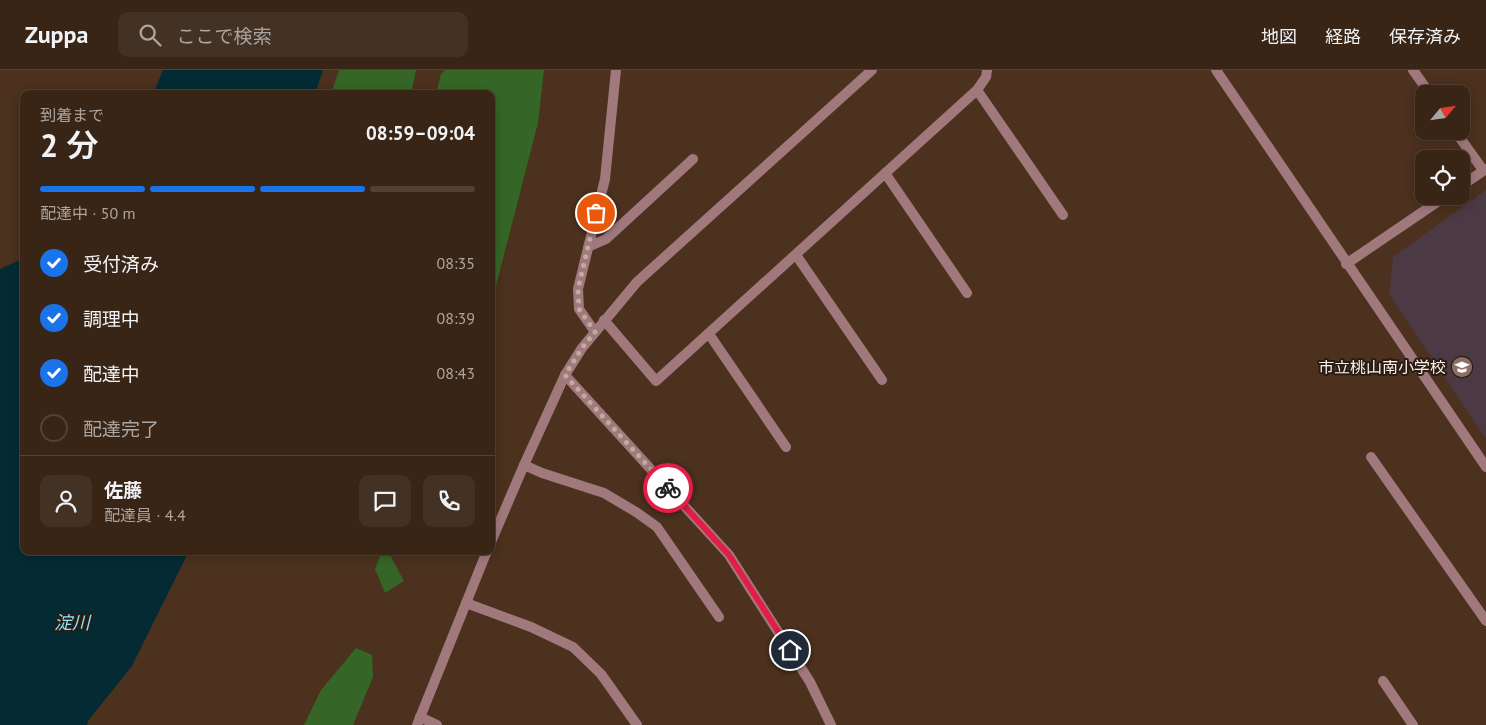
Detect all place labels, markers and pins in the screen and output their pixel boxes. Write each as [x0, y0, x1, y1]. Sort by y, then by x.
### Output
pin [575, 192, 617, 234]
school or university icon: 市立桃山南小学校 [1450, 355, 1474, 379]
place label: 市立桃山南小学校 [1318, 357, 1446, 377]
pin [769, 629, 811, 671]

